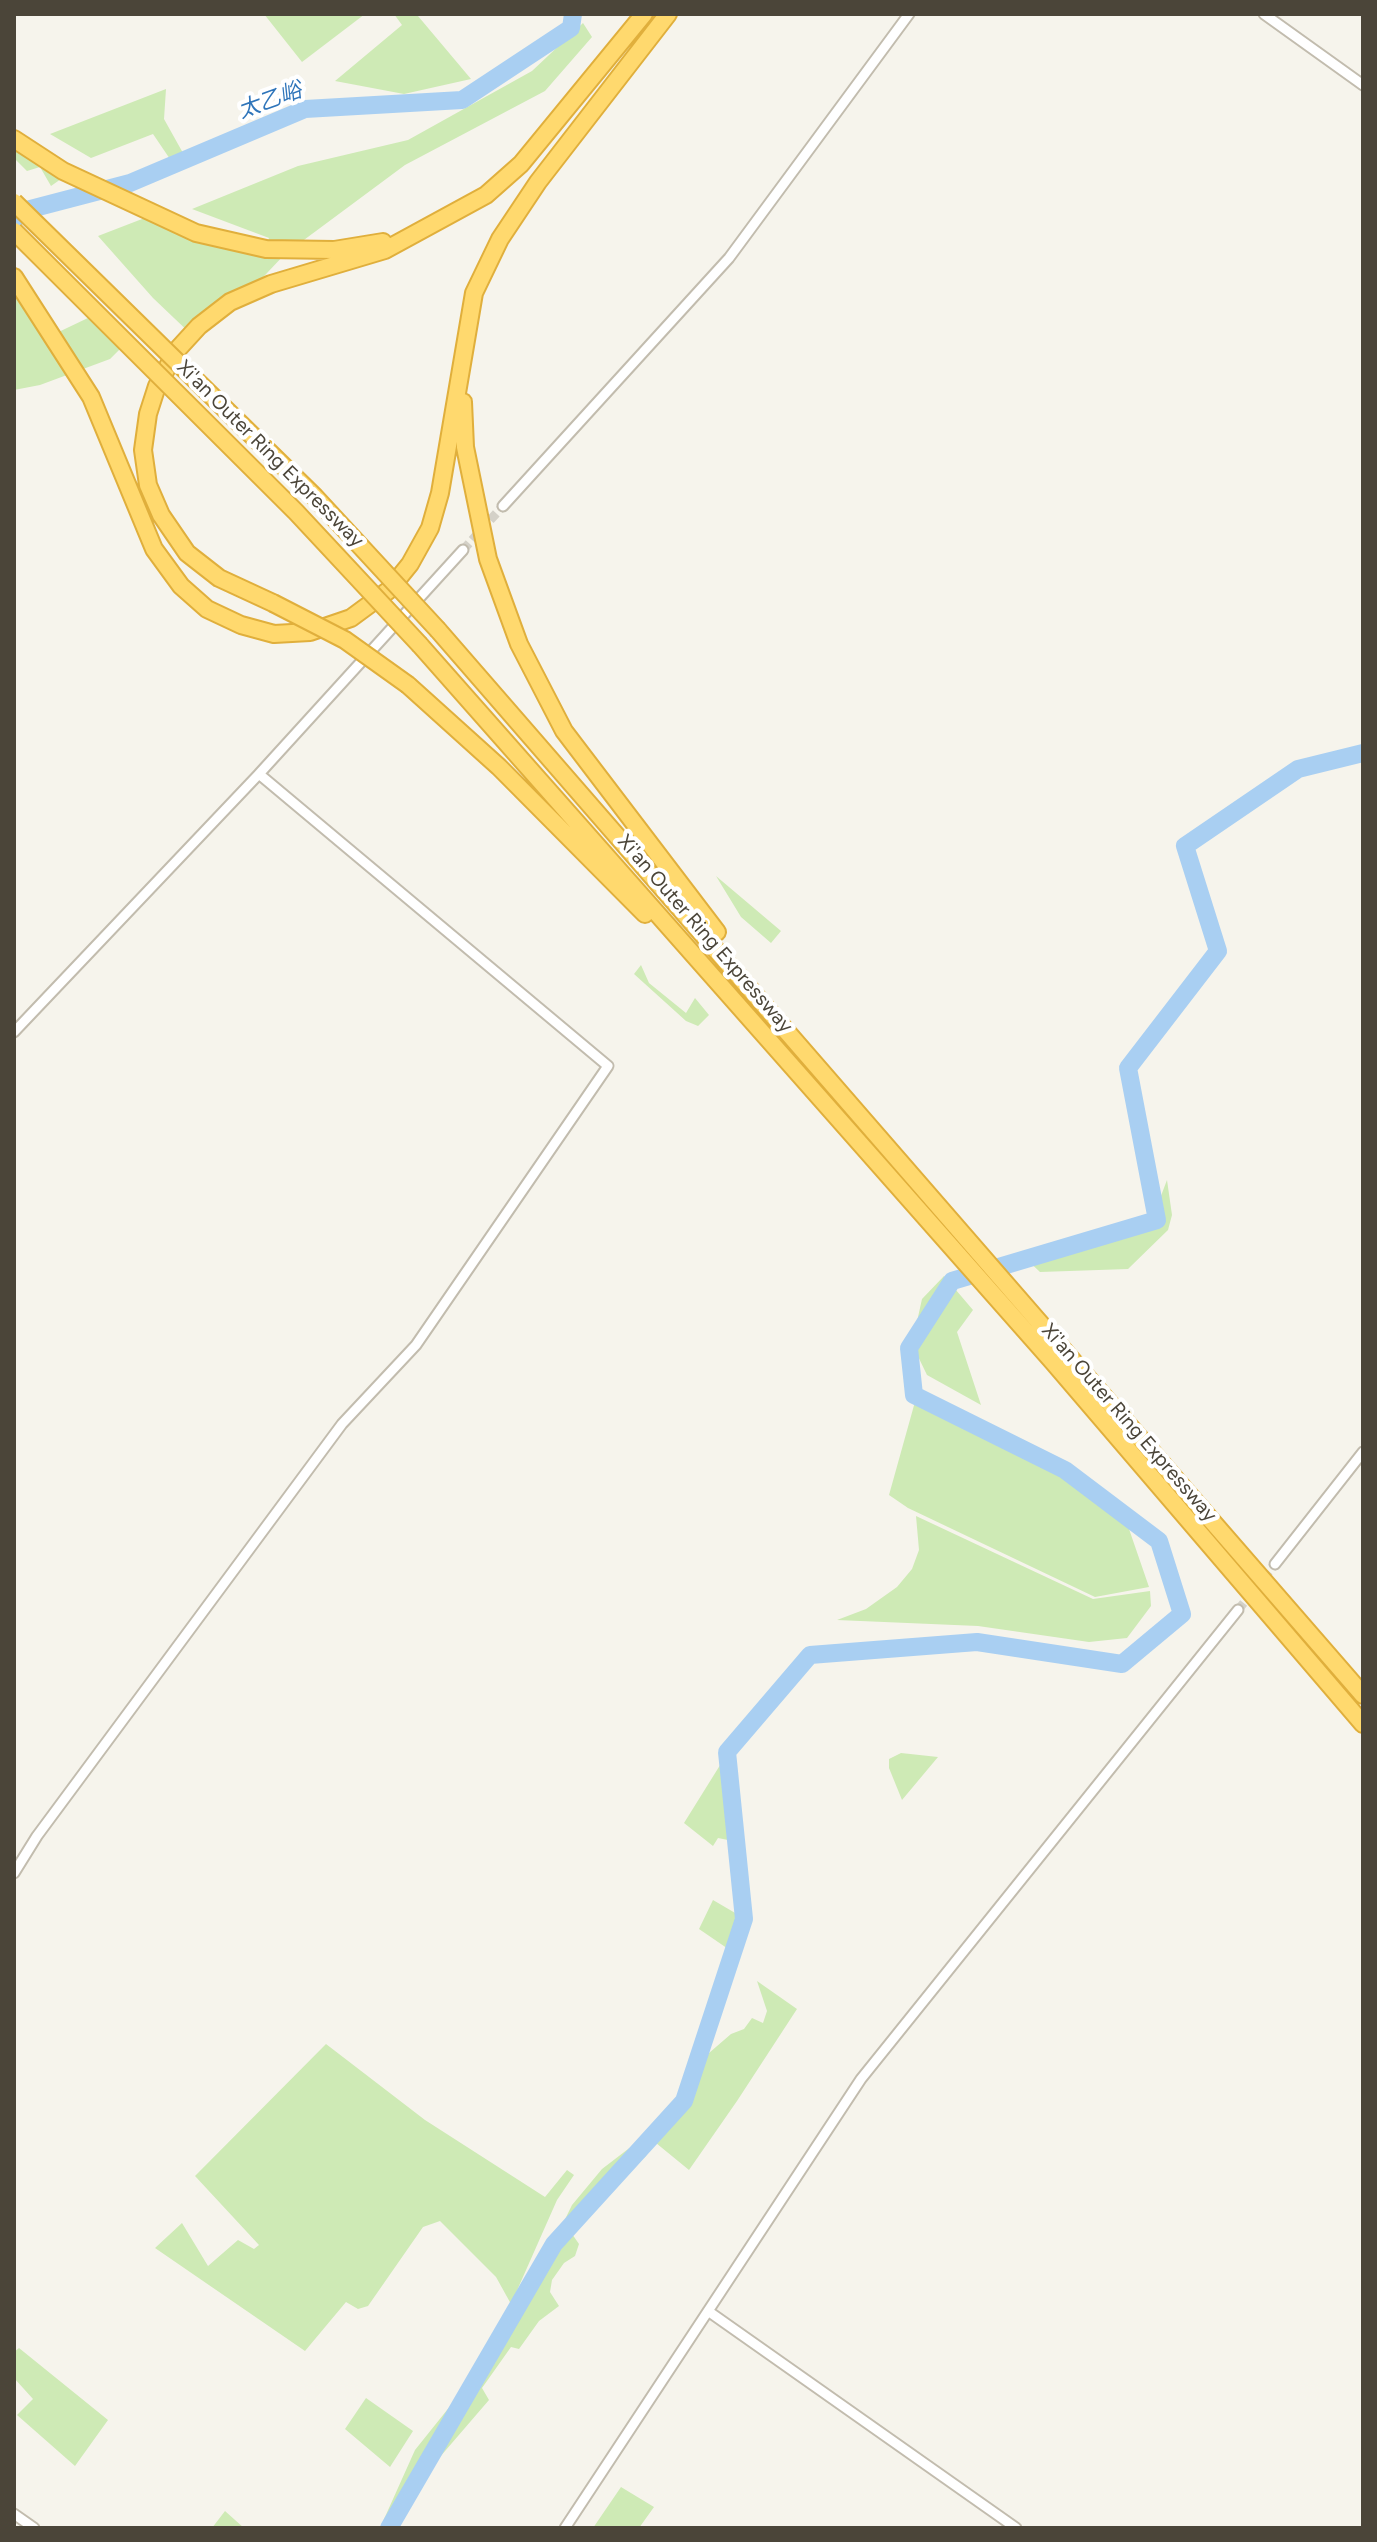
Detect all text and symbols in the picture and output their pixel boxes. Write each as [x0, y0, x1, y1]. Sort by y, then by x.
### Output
water label: 太乙峪 [234, 77, 306, 125]
street label: Xi'an Outer Ring Expressway [172, 356, 368, 552]
street label: Xi'an Outer Ring Expressway [612, 830, 798, 1038]
street label: Xi'an Outer Ring Expressway [1036, 1319, 1222, 1527]

